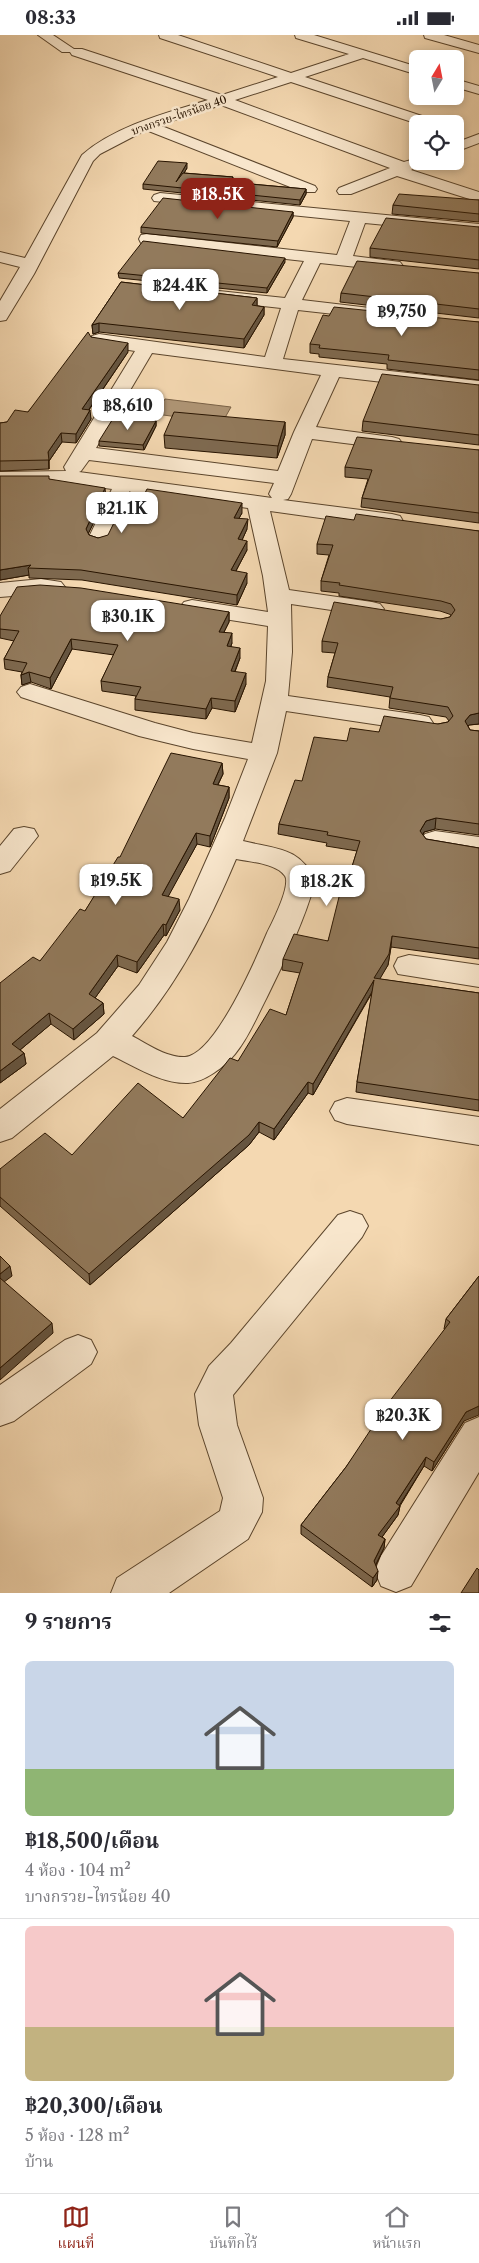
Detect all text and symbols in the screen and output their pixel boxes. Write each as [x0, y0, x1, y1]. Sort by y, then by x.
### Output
text: 08:33 [25, 6, 76, 29]
north arrow [409, 50, 464, 105]
map controls [409, 50, 464, 170]
street label: บางกรวย-ไทรน้อย 40 [129, 92, 229, 138]
button: locate [409, 115, 464, 170]
pin: ฿18.5K [177, 177, 259, 220]
text: ฿18.5K [192, 184, 244, 204]
pin: ฿24.4K [139, 269, 221, 311]
text: ฿24.4K [153, 275, 207, 295]
pin: ฿9,750 [361, 295, 443, 337]
text: ฿9,750 [377, 301, 427, 321]
pin: ฿8,610 [87, 389, 169, 431]
text: ฿8,610 [103, 395, 153, 415]
pin: ฿21.1K [81, 491, 163, 534]
text: ฿21.1K [97, 498, 147, 518]
pin: ฿30.1K [87, 599, 169, 642]
text: ฿30.1K [102, 606, 154, 626]
pin: ฿19.5K [75, 863, 157, 906]
pin: ฿18.2K [286, 865, 368, 907]
text: ฿19.5K [90, 870, 142, 890]
text: ฿18.2K [301, 871, 353, 891]
pin: ฿20.3K [362, 1399, 444, 1441]
text: ฿20.3K [376, 1405, 430, 1425]
text: 9 รายการ [25, 1609, 112, 1634]
icon: filters [426, 1609, 454, 1637]
icon: home [195, 1693, 285, 1783]
text: ฿18,500/เดือน [25, 1828, 159, 1853]
text: 4 ห้อง · 104 m² [25, 1860, 131, 1880]
text: บางกรวย-ไทรน้อย 40 [25, 1886, 171, 1906]
icon: home [195, 1959, 285, 2049]
text: ฿20,300/เดือน [25, 2093, 163, 2118]
text: 5 ห้อง · 128 m² [25, 2125, 129, 2145]
text: บ้าน [25, 2151, 53, 2171]
tab: แผนที่ [58, 2203, 94, 2255]
tab: บันทึกไว้ [209, 2203, 257, 2255]
tab: หน้าแรก [372, 2203, 421, 2255]

